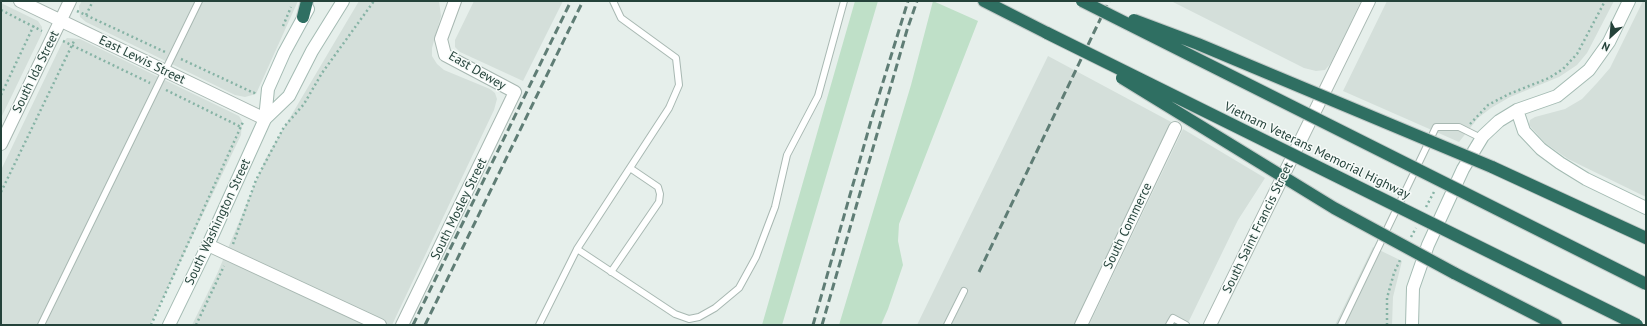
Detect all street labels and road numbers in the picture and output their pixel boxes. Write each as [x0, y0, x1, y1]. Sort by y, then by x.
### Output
street label: South Ida Street [9, 28, 63, 116]
street label: East Lewis Street [96, 32, 188, 88]
street label: East Dewey [446, 48, 508, 94]
street label: Vietnam Veterans Memorial Highway [1222, 99, 1412, 203]
street label: South Washington Street [182, 156, 254, 288]
street label: South Mosley Street [428, 156, 490, 262]
street label: South Saint Francis Street [1219, 160, 1297, 296]
street label: South Commerce [1100, 180, 1156, 272]

